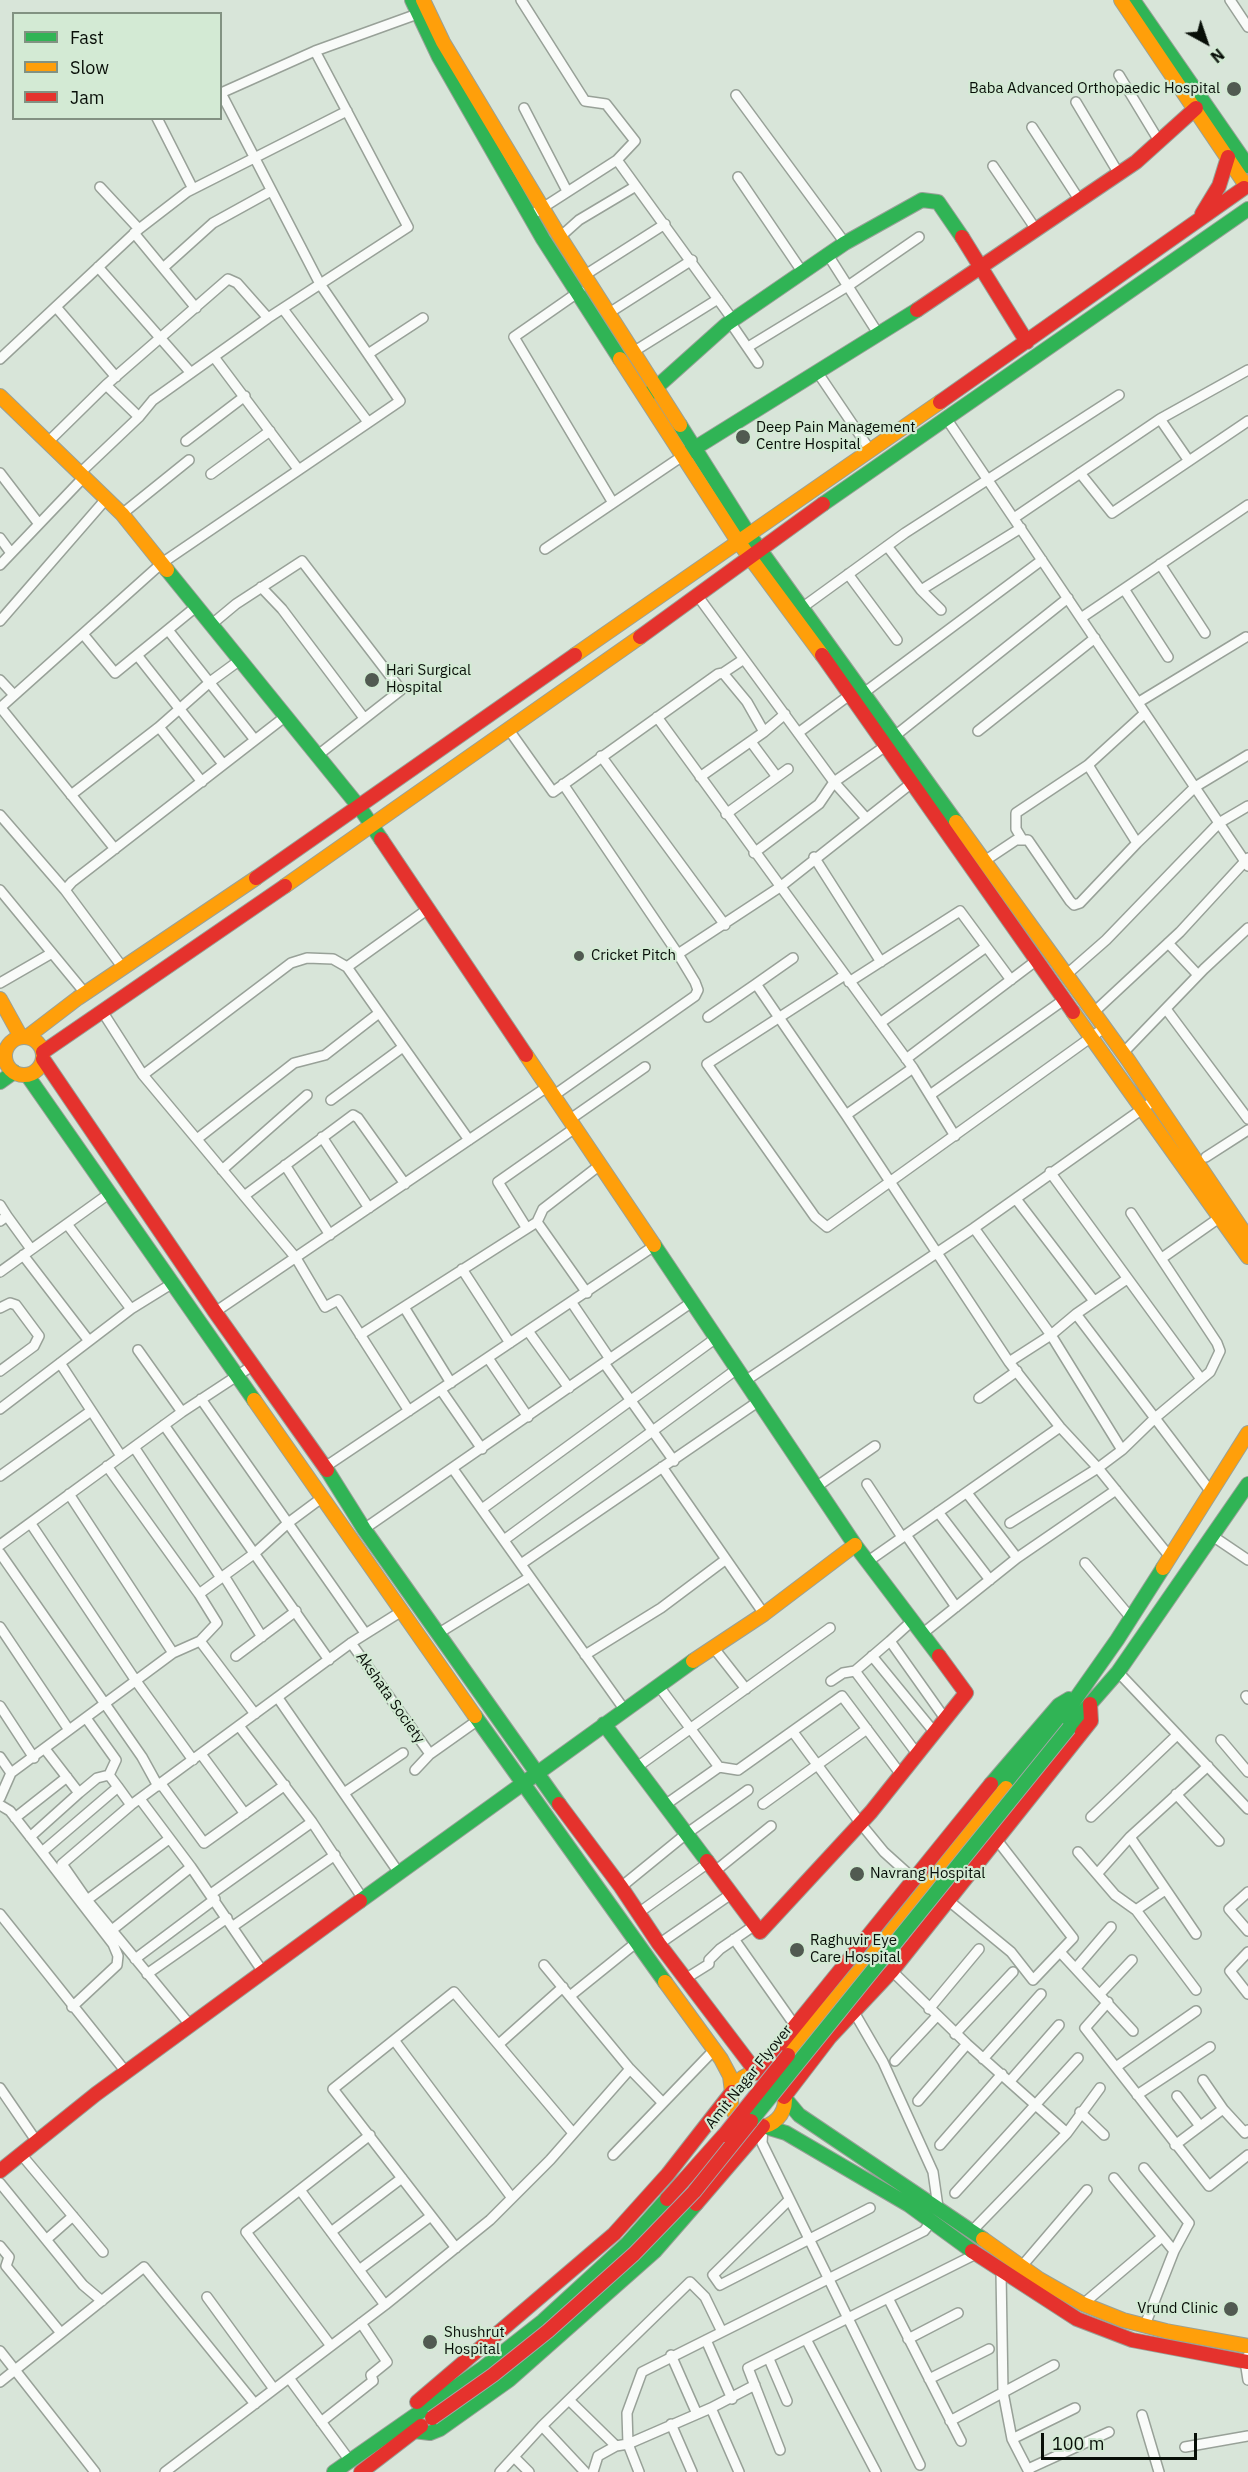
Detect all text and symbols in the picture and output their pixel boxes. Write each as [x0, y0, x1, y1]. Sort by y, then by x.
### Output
legend [12, 12, 222, 120]
north arrow [1176, 12, 1236, 72]
text: Fast [70, 26, 104, 49]
text: N [1207, 44, 1228, 67]
text: Slow [70, 56, 109, 79]
place label: Baba Advanced Orthopaedic Hospital [969, 80, 1220, 98]
marker: Baba Advanced Orthopaedic Hospital [1225, 80, 1243, 98]
text: Jam [70, 86, 105, 109]
place label: Deep Pain Management Centre Hospital [756, 419, 915, 454]
marker: Deep Pain Management Centre Hospital [734, 428, 752, 446]
place label: Hari Surgical Hospital [386, 662, 471, 697]
marker: Hari Surgical Hospital [363, 671, 381, 689]
place label: Cricket Pitch [591, 947, 676, 965]
marker: Cricket Pitch [572, 949, 586, 963]
street label: Akshata Society [352, 1649, 428, 1747]
marker: Navrang Hospital [848, 1865, 866, 1883]
place label: Navrang Hospital [870, 1865, 985, 1883]
place label: Raghuvir Eye Care Hospital [810, 1932, 901, 1967]
marker: Raghuvir Eye Care Hospital [788, 1941, 806, 1959]
street label: Amit Nagar Flyover [702, 2022, 796, 2132]
place label: Vrund Clinic [1137, 2300, 1218, 2318]
marker: Vrund Clinic [1222, 2300, 1240, 2318]
place label: Shushrut Hospital [444, 2324, 505, 2359]
marker: Shushrut Hospital [421, 2333, 439, 2351]
scale bar [1044, 2421, 1200, 2459]
text: 100 m [1052, 2432, 1104, 2455]

